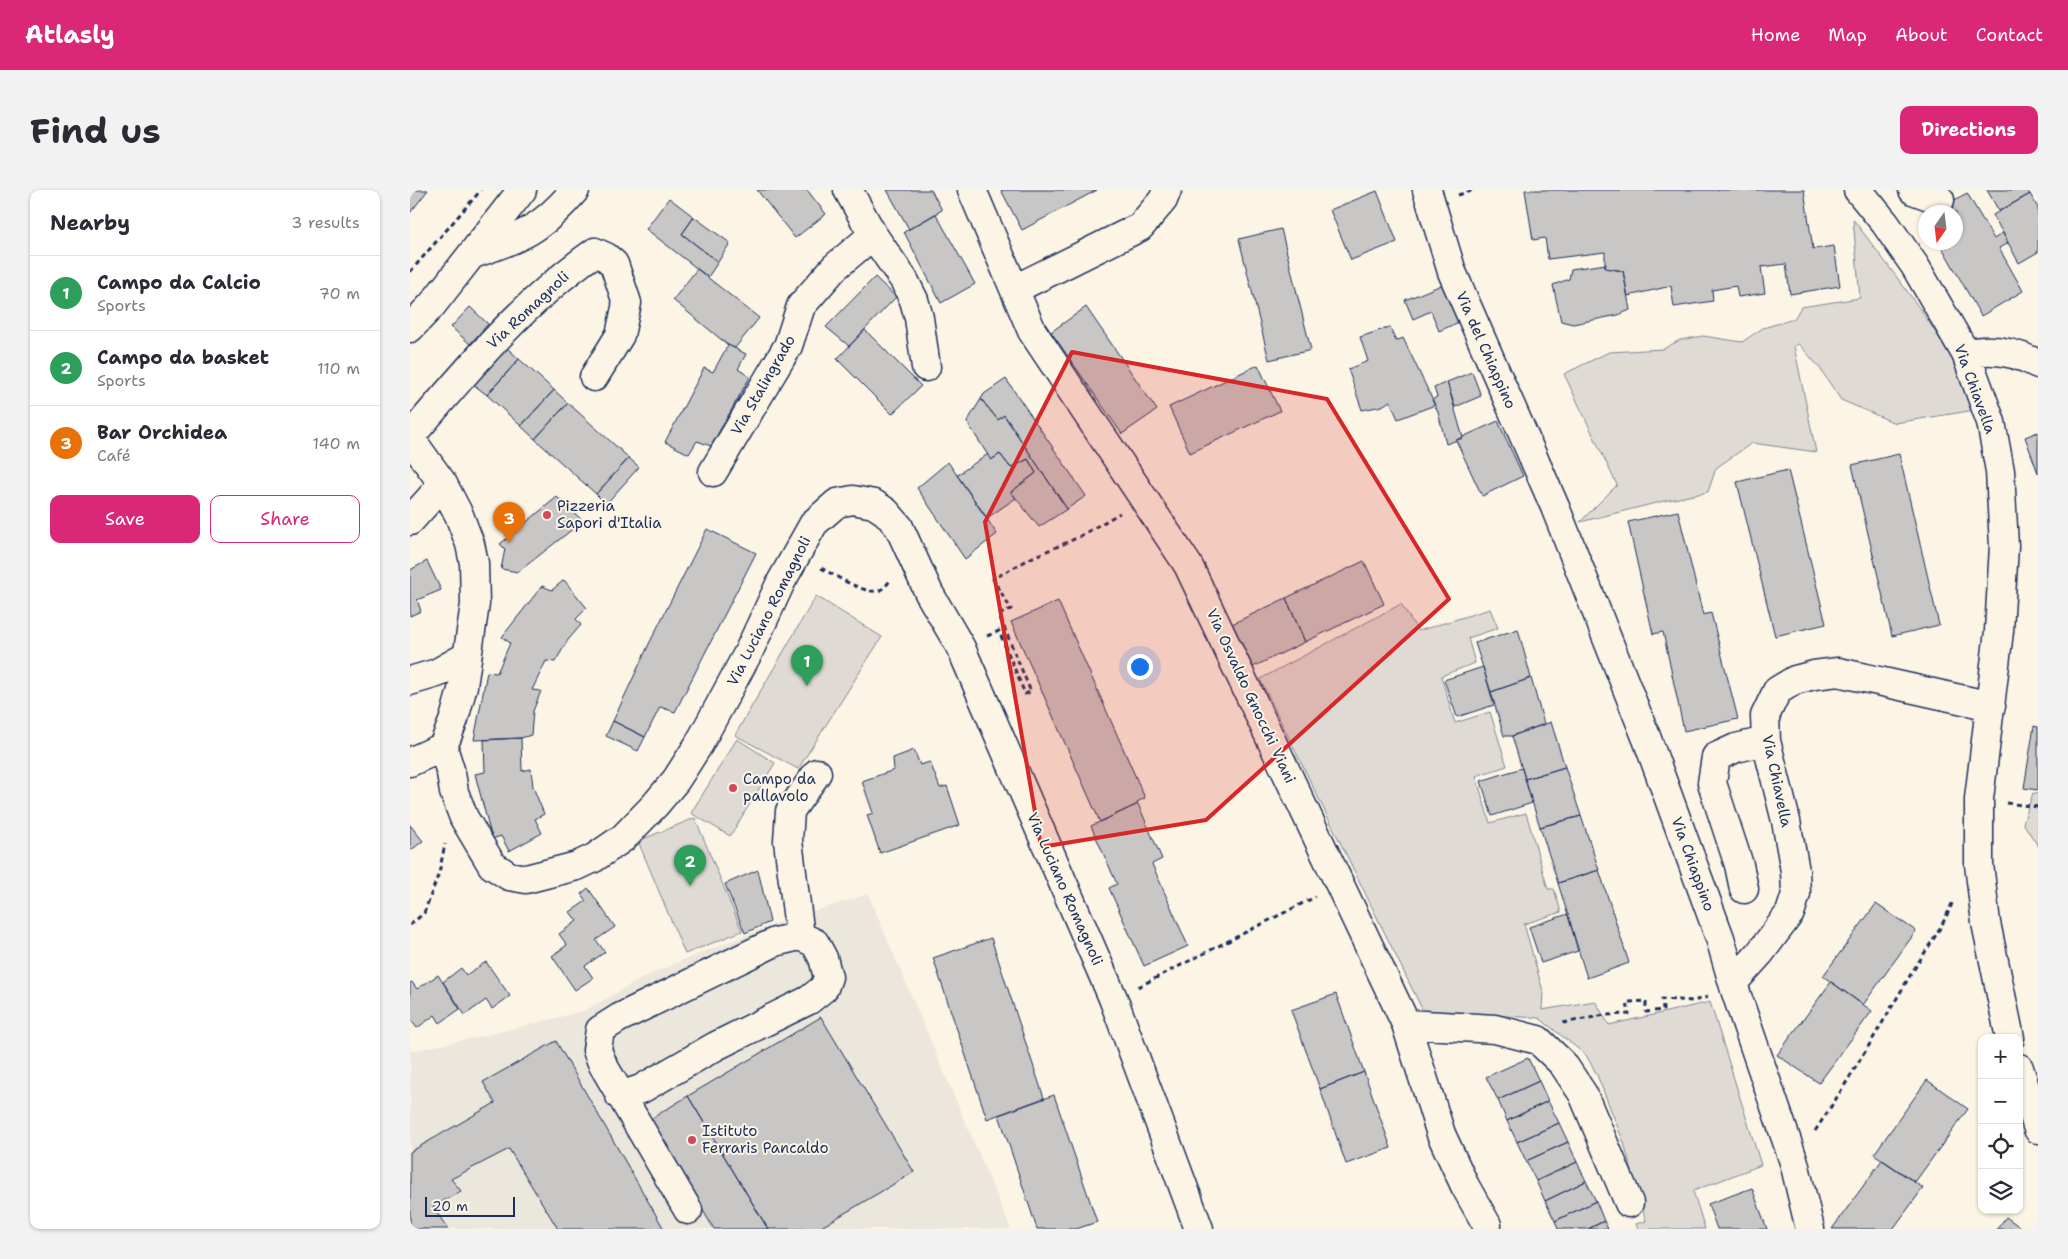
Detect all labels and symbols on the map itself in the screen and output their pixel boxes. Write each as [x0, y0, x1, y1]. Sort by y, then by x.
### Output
north arrow [1918, 205, 1963, 250]
street label: Via Romagnoli [483, 267, 573, 353]
street label: Via del Chiappino [1451, 288, 1521, 412]
street label: Via Stalingrado [726, 331, 800, 439]
street label: Via Chiavella [1950, 341, 2001, 437]
place label: Pizzeria Sapori d'Italia [557, 496, 662, 533]
pin: 3 [493, 502, 525, 543]
marker: Pizzeria Sapori d'Italia [541, 509, 553, 521]
street label: Via Luciano Romagnoli [723, 533, 815, 689]
street label: Via Osvaldo Gnocchi Viani [1202, 605, 1300, 787]
pin: 1 [791, 645, 823, 686]
your location [1127, 654, 1153, 680]
street label: Via Chiavella [1757, 733, 1797, 830]
place label: Campo da pallavolo [743, 769, 816, 806]
marker: Campo da pallavolo [727, 782, 739, 794]
street label: Via Luciano Romagnoli [1022, 809, 1108, 969]
street label: Via Chiappino [1667, 814, 1719, 914]
pin: 2 [674, 845, 706, 886]
place label: Istituto Ferraris Pancaldo [702, 1121, 828, 1158]
marker: Istituto Ferraris Pancaldo [686, 1134, 698, 1146]
scale bar [425, 1194, 515, 1217]

